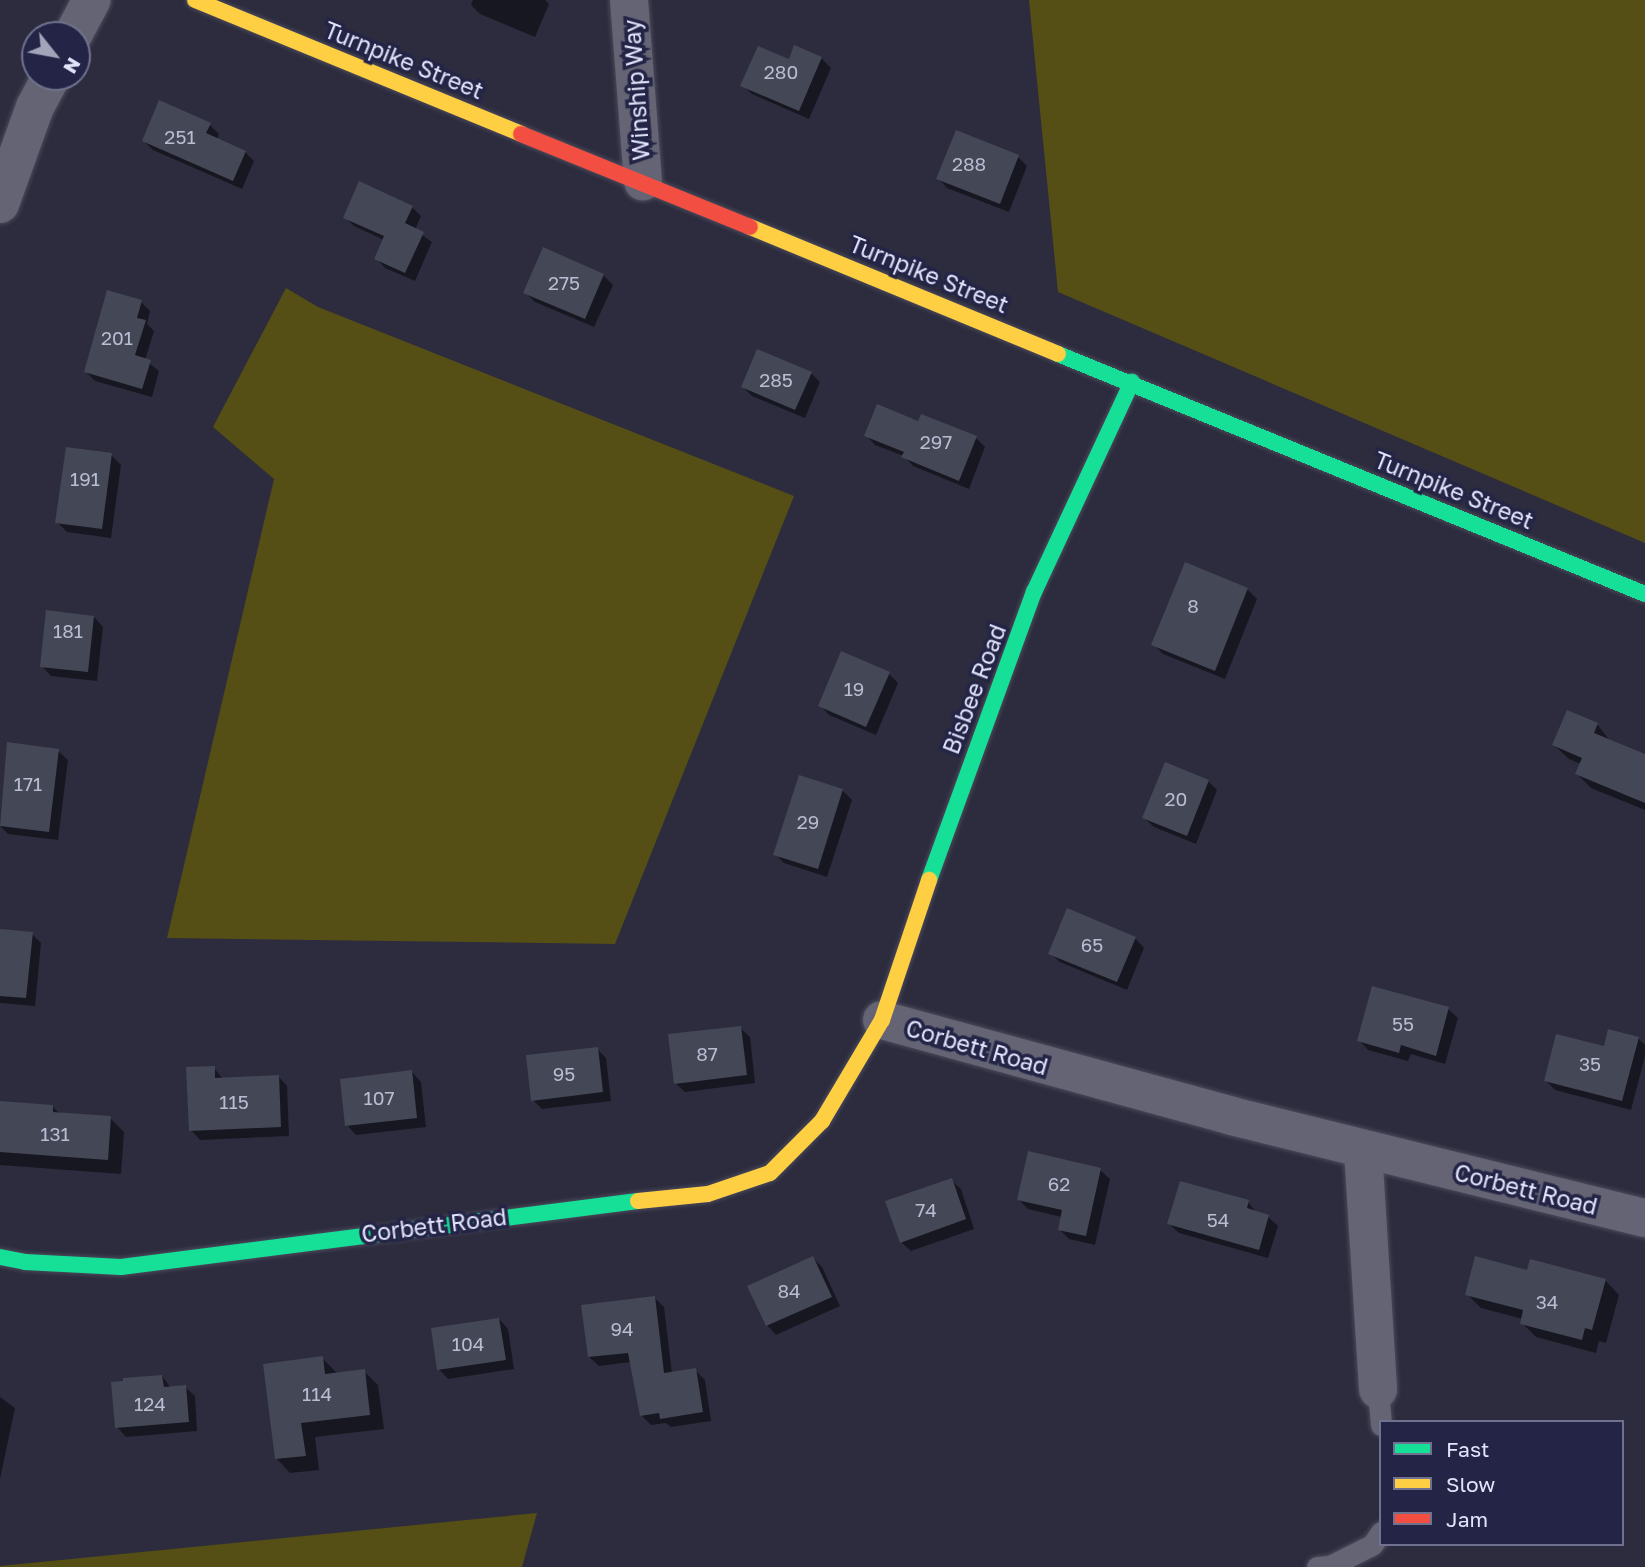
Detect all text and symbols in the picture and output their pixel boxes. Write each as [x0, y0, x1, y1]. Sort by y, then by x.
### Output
street label: Turnpike Street [320, 16, 488, 104]
street label: Winship Way [617, 19, 655, 161]
north arrow [21, 21, 91, 91]
text: N [59, 54, 86, 78]
house number: 280 [764, 61, 798, 83]
house number: 251 [164, 126, 196, 148]
house number: 288 [952, 153, 986, 175]
street label: Turnpike Street [845, 230, 1013, 318]
house number: 275 [548, 272, 580, 294]
house number: 201 [101, 327, 133, 349]
house number: 285 [759, 369, 793, 391]
house number: 297 [920, 431, 952, 453]
street label: Turnpike Street [1370, 446, 1538, 534]
house number: 191 [70, 468, 100, 490]
house number: 8 [1187, 595, 1199, 617]
house number: 181 [53, 620, 83, 642]
street label: Bisbee Road [937, 620, 1011, 758]
house number: 19 [844, 678, 864, 700]
house number: 171 [14, 773, 42, 795]
house number: 20 [1165, 788, 1187, 810]
house number: 29 [797, 811, 819, 833]
house number: 65 [1081, 934, 1103, 956]
house number: 55 [1392, 1013, 1414, 1035]
street label: Corbett Road [903, 1014, 1051, 1080]
house number: 87 [696, 1043, 718, 1065]
house number: 35 [1579, 1053, 1601, 1075]
house number: 95 [553, 1063, 575, 1085]
house number: 107 [363, 1087, 395, 1109]
house number: 115 [219, 1091, 249, 1113]
house number: 131 [40, 1123, 70, 1145]
street label: Corbett Road [1452, 1158, 1600, 1220]
house number: 62 [1048, 1173, 1070, 1195]
house number: 74 [915, 1199, 937, 1221]
street label: Corbett Road [360, 1202, 508, 1248]
house number: 54 [1207, 1209, 1229, 1231]
house number: 84 [777, 1280, 801, 1302]
house number: 34 [1536, 1291, 1558, 1313]
house number: 94 [610, 1318, 634, 1340]
house number: 104 [452, 1333, 484, 1355]
house number: 114 [302, 1383, 332, 1405]
house number: 124 [134, 1393, 166, 1415]
legend [1379, 1420, 1624, 1546]
text: Fast [1446, 1436, 1489, 1462]
text: Slow [1446, 1471, 1495, 1497]
text: Jam [1446, 1506, 1488, 1532]

